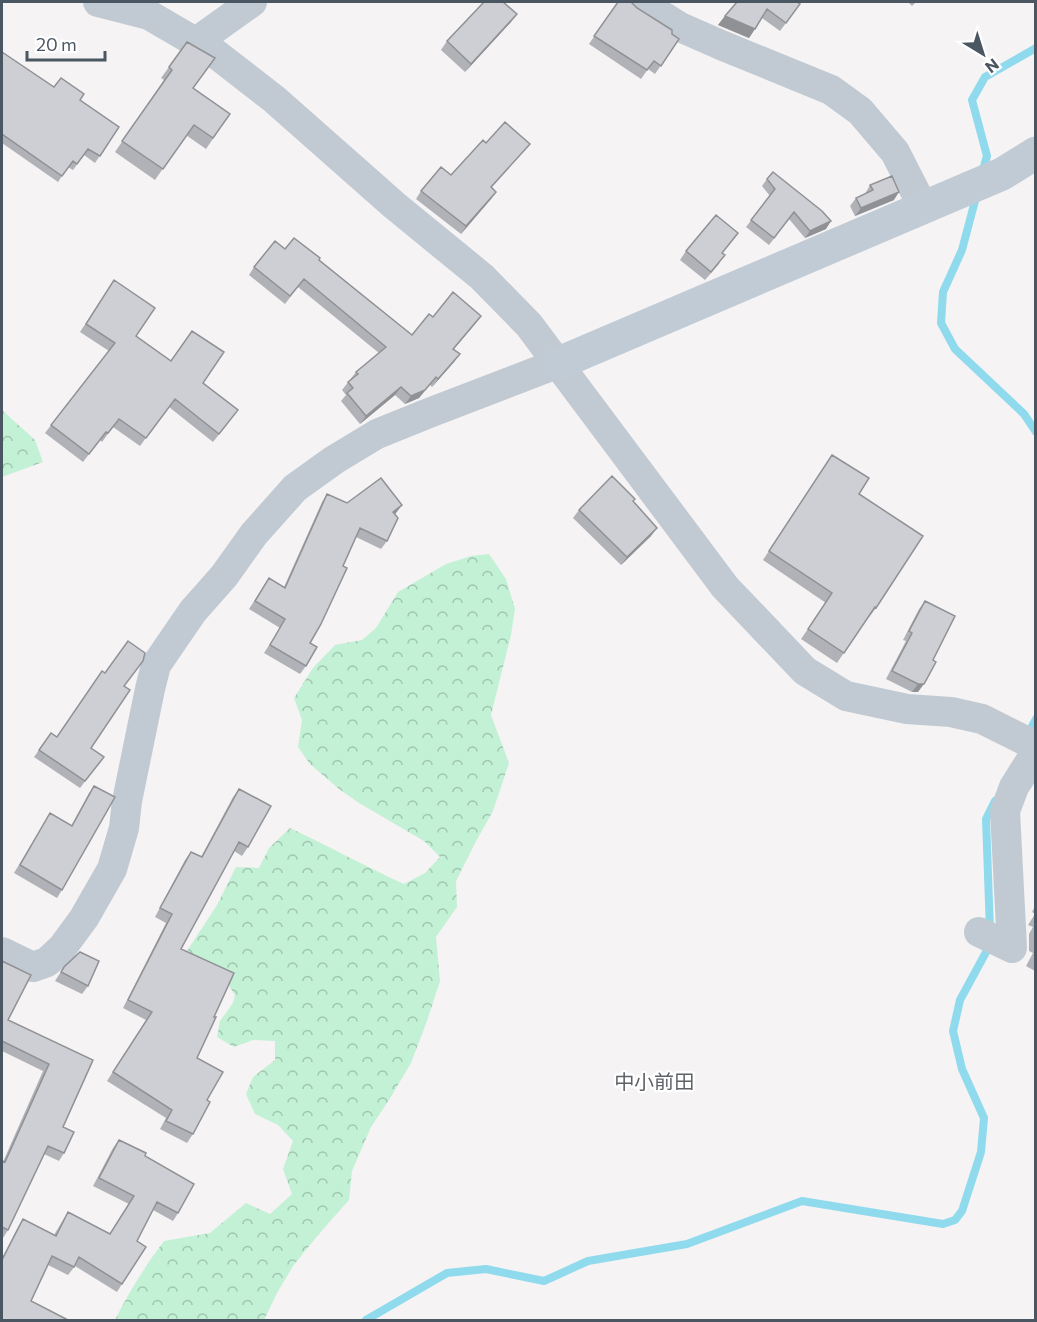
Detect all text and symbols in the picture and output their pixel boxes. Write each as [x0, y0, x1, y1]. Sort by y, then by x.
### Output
scale bar [27, 24, 105, 62]
north arrow [953, 24, 1013, 84]
text: 20 m [36, 33, 77, 55]
text: N [982, 55, 1003, 77]
district label: 中小前田 [614, 1069, 694, 1093]

